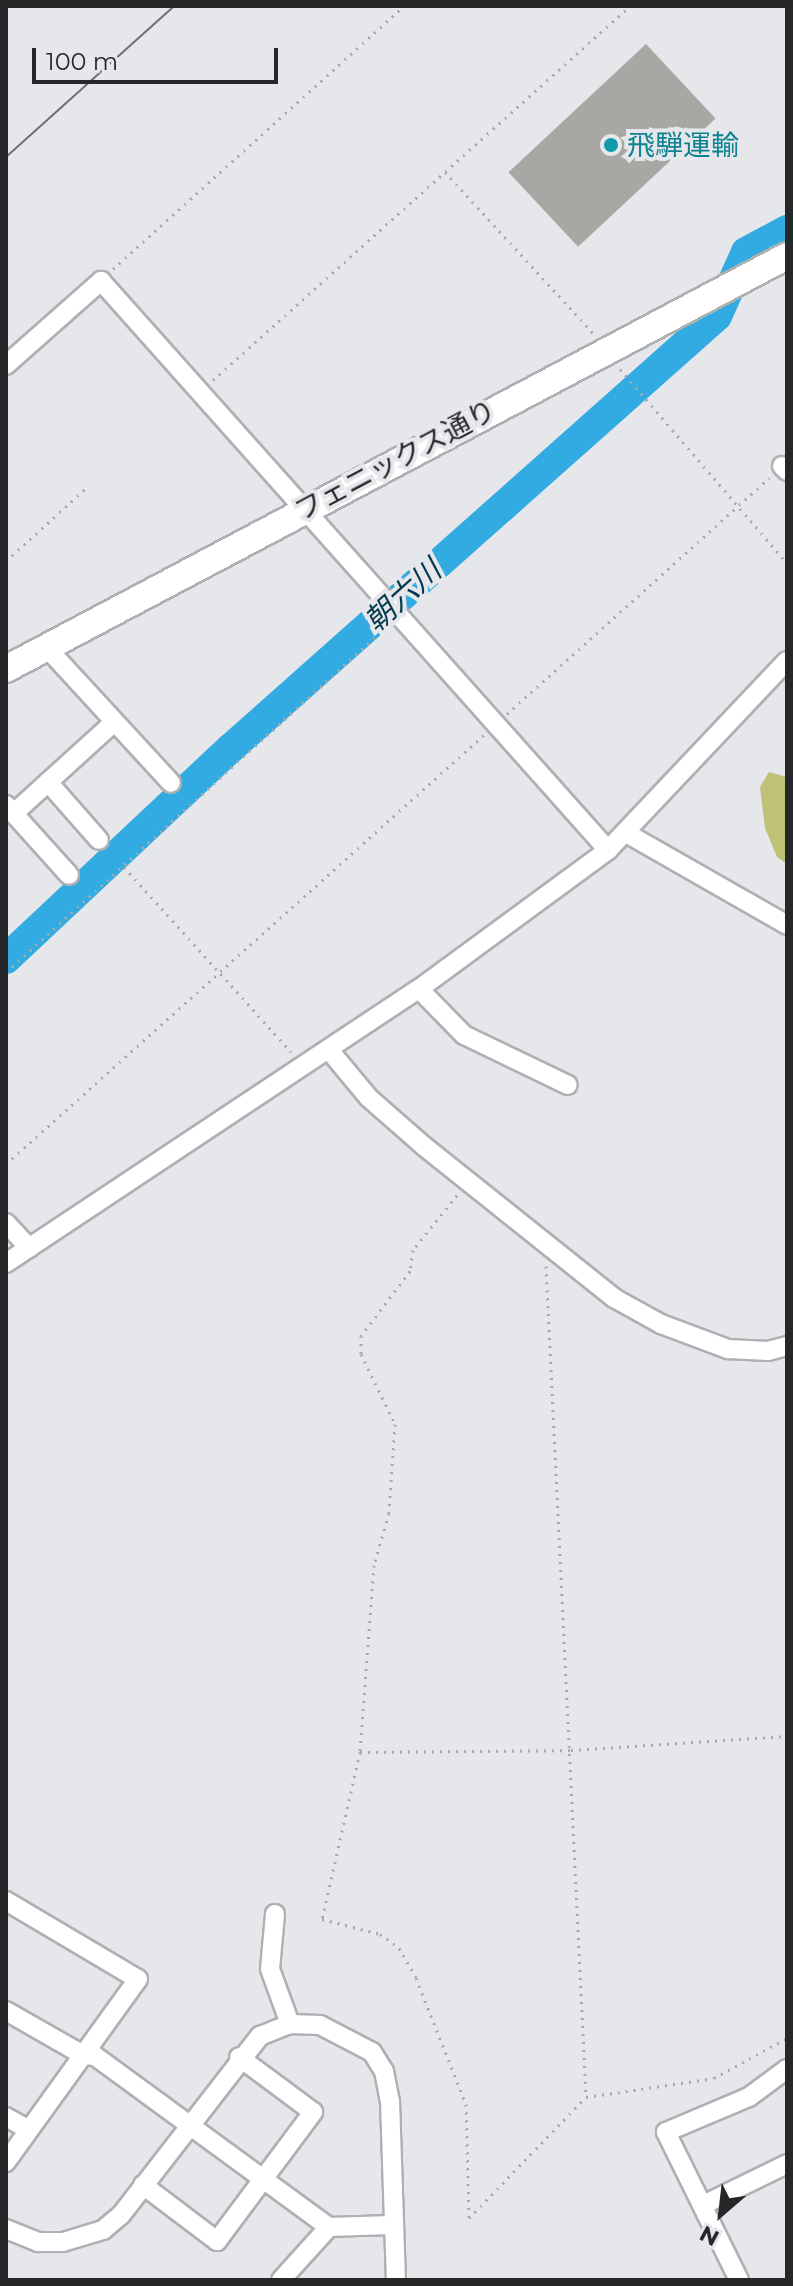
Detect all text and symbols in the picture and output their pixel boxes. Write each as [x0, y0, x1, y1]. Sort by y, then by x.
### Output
scale bar [36, 32, 282, 82]
text: 100 m [46, 47, 118, 76]
place label: 飛騨運輸 [627, 128, 739, 162]
marker: 飛騨運輸 [602, 136, 620, 154]
street label: フェニックス通り [288, 393, 502, 527]
water label: 朝六川 [358, 553, 448, 639]
north arrow [681, 2174, 761, 2254]
text: N [695, 2220, 724, 2252]

